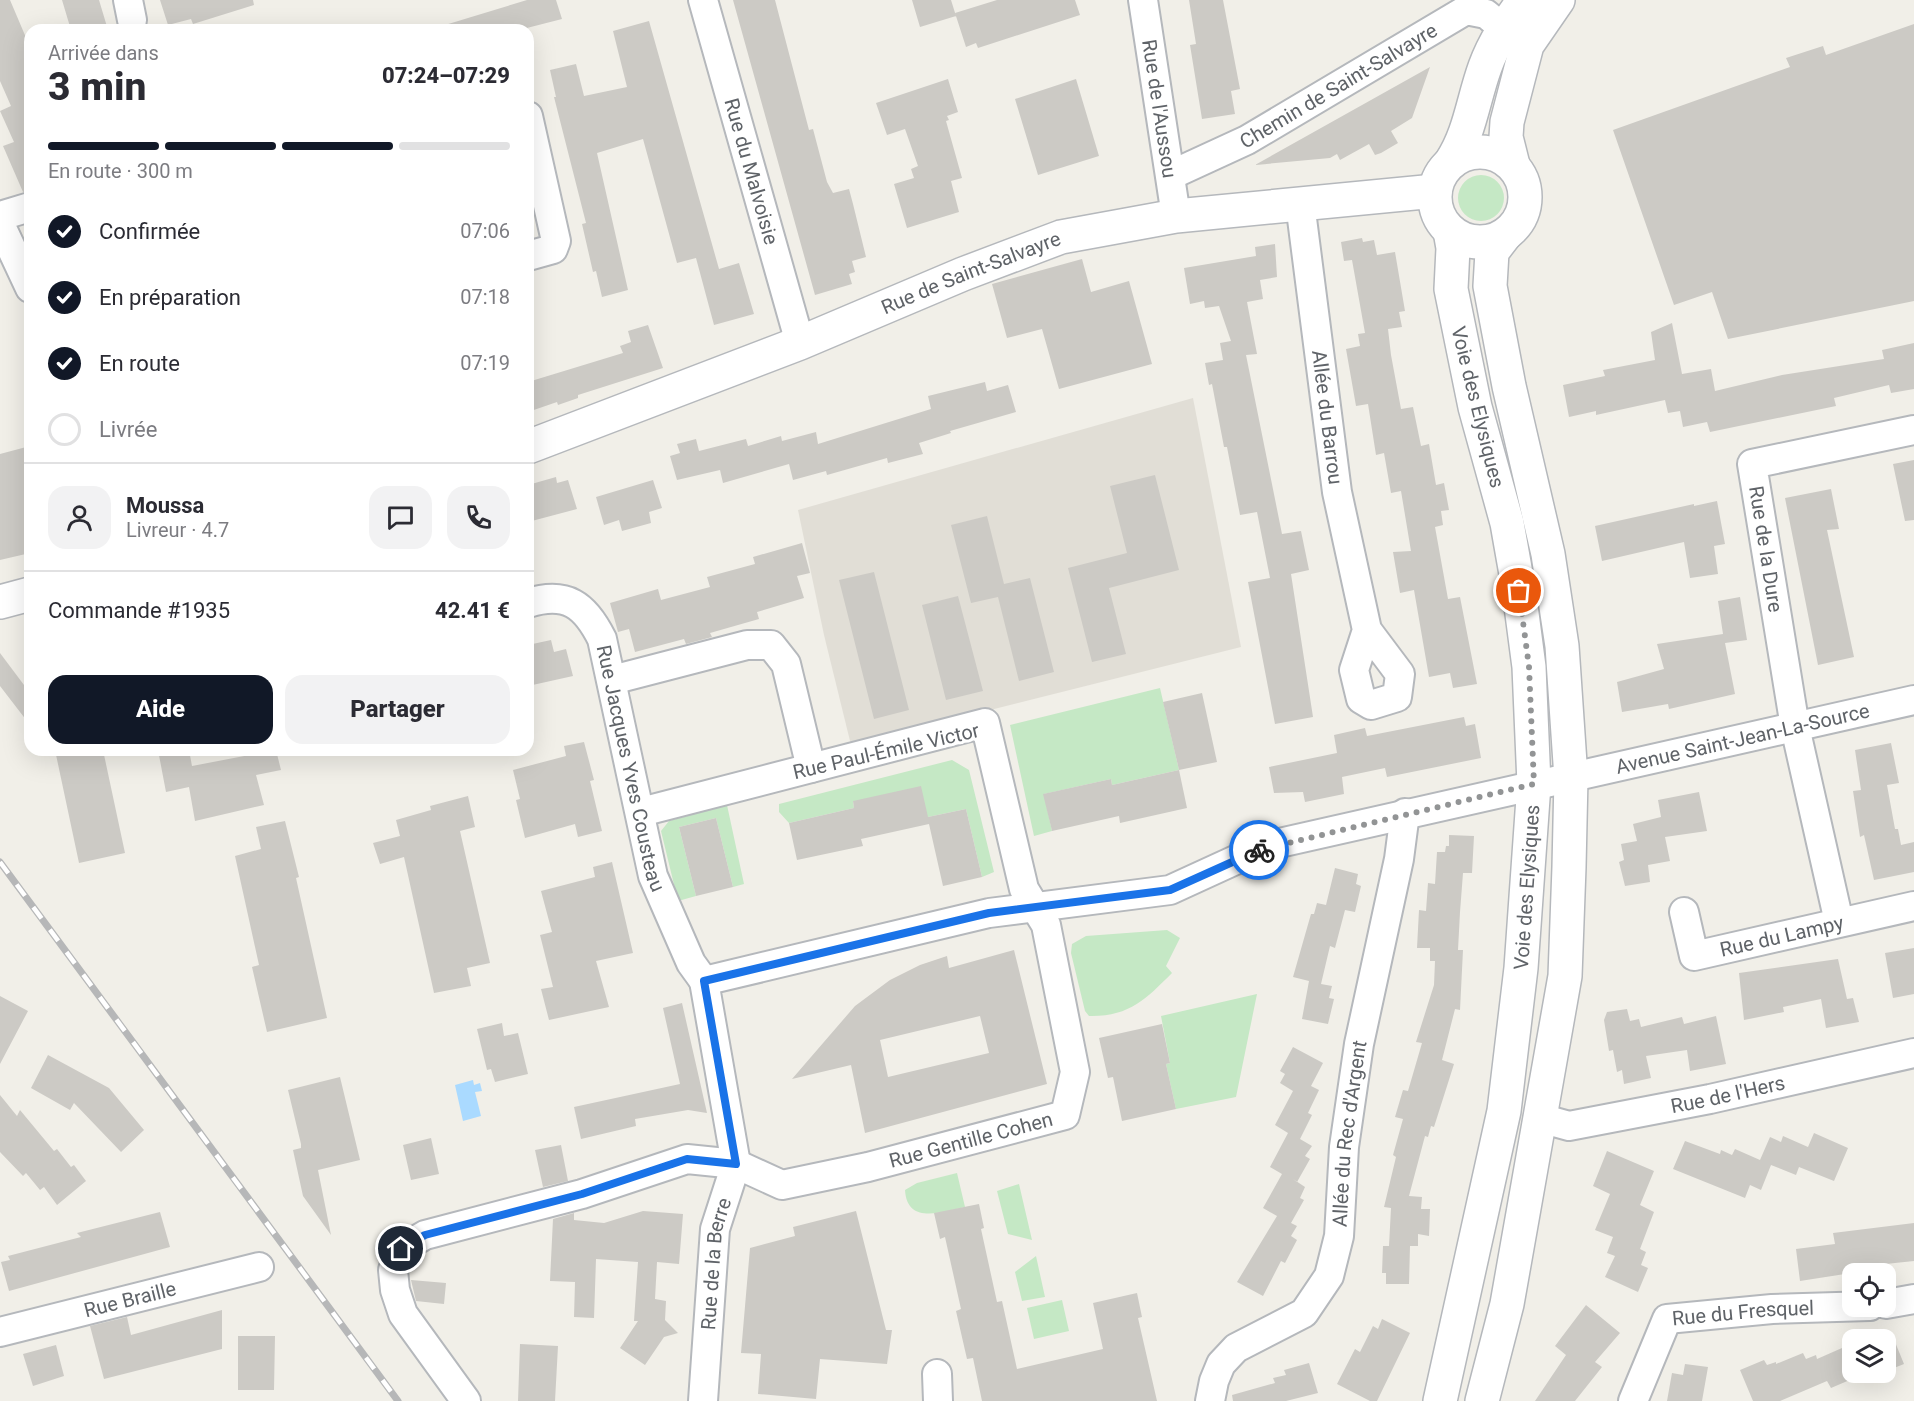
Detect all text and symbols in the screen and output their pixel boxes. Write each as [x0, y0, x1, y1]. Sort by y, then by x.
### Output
street label: Chemin de Saint-Salvayre [1235, 18, 1441, 154]
street label: Rue de l'Aussou [1137, 38, 1182, 180]
text: Arrivée dans [48, 41, 159, 65]
text: 07:24–07:29 [382, 63, 510, 88]
text: 3 min [48, 64, 146, 110]
street label: Rue du Malvoisie [719, 95, 784, 247]
text: En route · 300 m [48, 159, 193, 183]
icon: check [48, 215, 81, 248]
text: Confirmée [99, 219, 200, 244]
text: 07:06 [460, 219, 510, 243]
street label: Rue de Saint-Salvayre [877, 226, 1064, 319]
icon: check [48, 281, 81, 314]
text: En préparation [99, 285, 241, 310]
text: 07:18 [460, 285, 510, 309]
street label: Voie des Elysiques [1446, 324, 1510, 490]
icon: check [48, 347, 81, 380]
street label: Allée du Barrou [1307, 349, 1348, 486]
text: En route [99, 351, 180, 376]
text: 07:19 [460, 351, 510, 375]
text: Livrée [99, 417, 157, 442]
street label: Rue de la Dure [1744, 484, 1788, 614]
button: person [48, 486, 111, 549]
button: chat [369, 486, 432, 549]
button: phone [447, 486, 510, 549]
text: Moussa [126, 493, 204, 518]
text: Livreur · 4.7 [126, 518, 229, 542]
pin [1493, 565, 1544, 616]
icon: bag [1502, 574, 1535, 607]
text: Commande #1935 [48, 598, 230, 623]
text: 42.41 € [435, 598, 510, 623]
street label: Rue Jacques Yves Cousteau [592, 643, 670, 895]
button: Aide [48, 675, 273, 744]
button: Partager [285, 675, 510, 744]
street label: Avenue Saint-Jean-La-Source [1613, 698, 1872, 779]
street label: Rue Paul-Émile Victor [790, 718, 982, 784]
street label: Voie des Elysiques [1509, 804, 1545, 971]
courier [1229, 820, 1289, 880]
icon: bike [1243, 834, 1276, 867]
street label: Rue du Lampy [1718, 910, 1846, 962]
street label: Allée du Rec d'Argent [1328, 1038, 1371, 1227]
street label: Rue de l'Hers [1669, 1070, 1787, 1118]
street label: Rue Gentille Cohen [886, 1107, 1055, 1173]
street label: Rue de la Berre [696, 1195, 736, 1331]
pin [375, 1223, 426, 1274]
icon: home [384, 1232, 417, 1265]
map controls [1842, 1263, 1896, 1383]
button: locate [1842, 1263, 1896, 1317]
street label: Rue Braille [82, 1276, 178, 1322]
street label: Rue du Fresquel [1671, 1296, 1814, 1330]
button: layers [1842, 1329, 1896, 1383]

